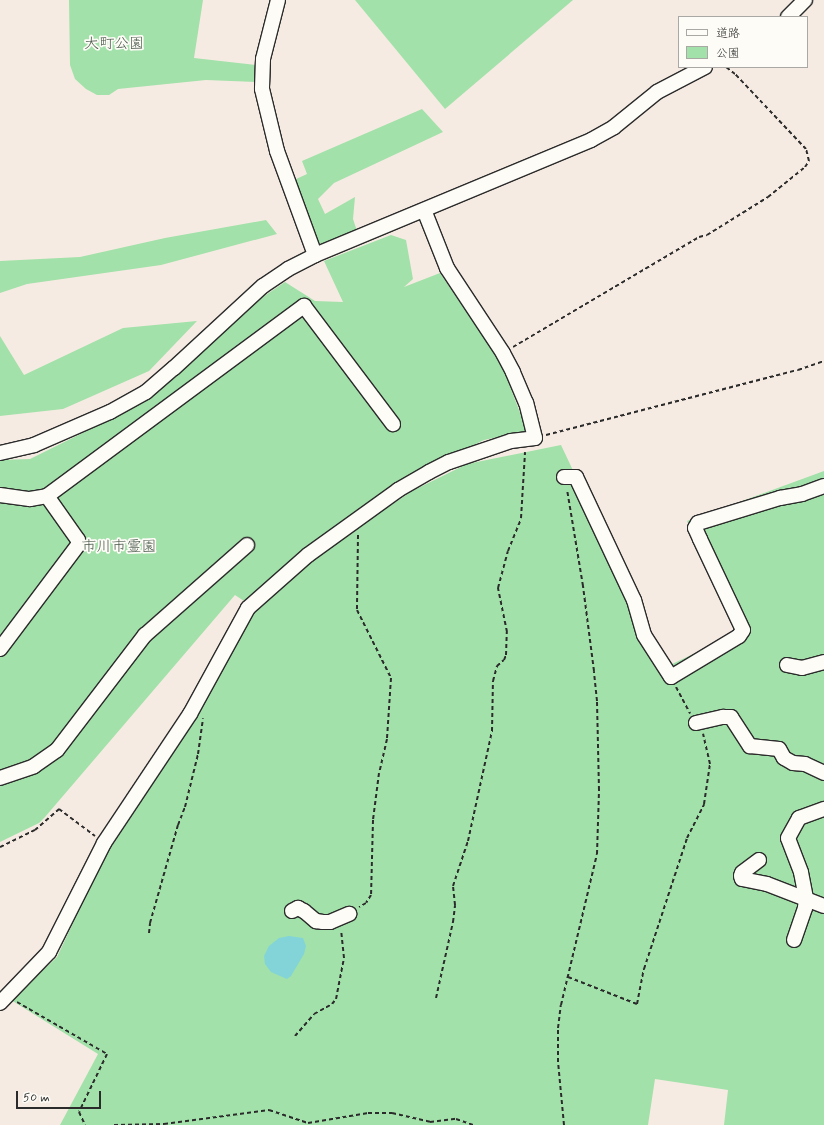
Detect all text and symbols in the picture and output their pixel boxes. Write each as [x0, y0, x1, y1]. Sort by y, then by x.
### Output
legend [678, 16, 808, 68]
text: 道路 [716, 26, 740, 42]
park label: 大町公園 [84, 36, 144, 54]
text: 公園 [716, 46, 740, 62]
park label: 市川市霊園 [82, 539, 156, 557]
scale bar [18, 1083, 103, 1109]
text: 50 m [23, 1090, 50, 1106]

